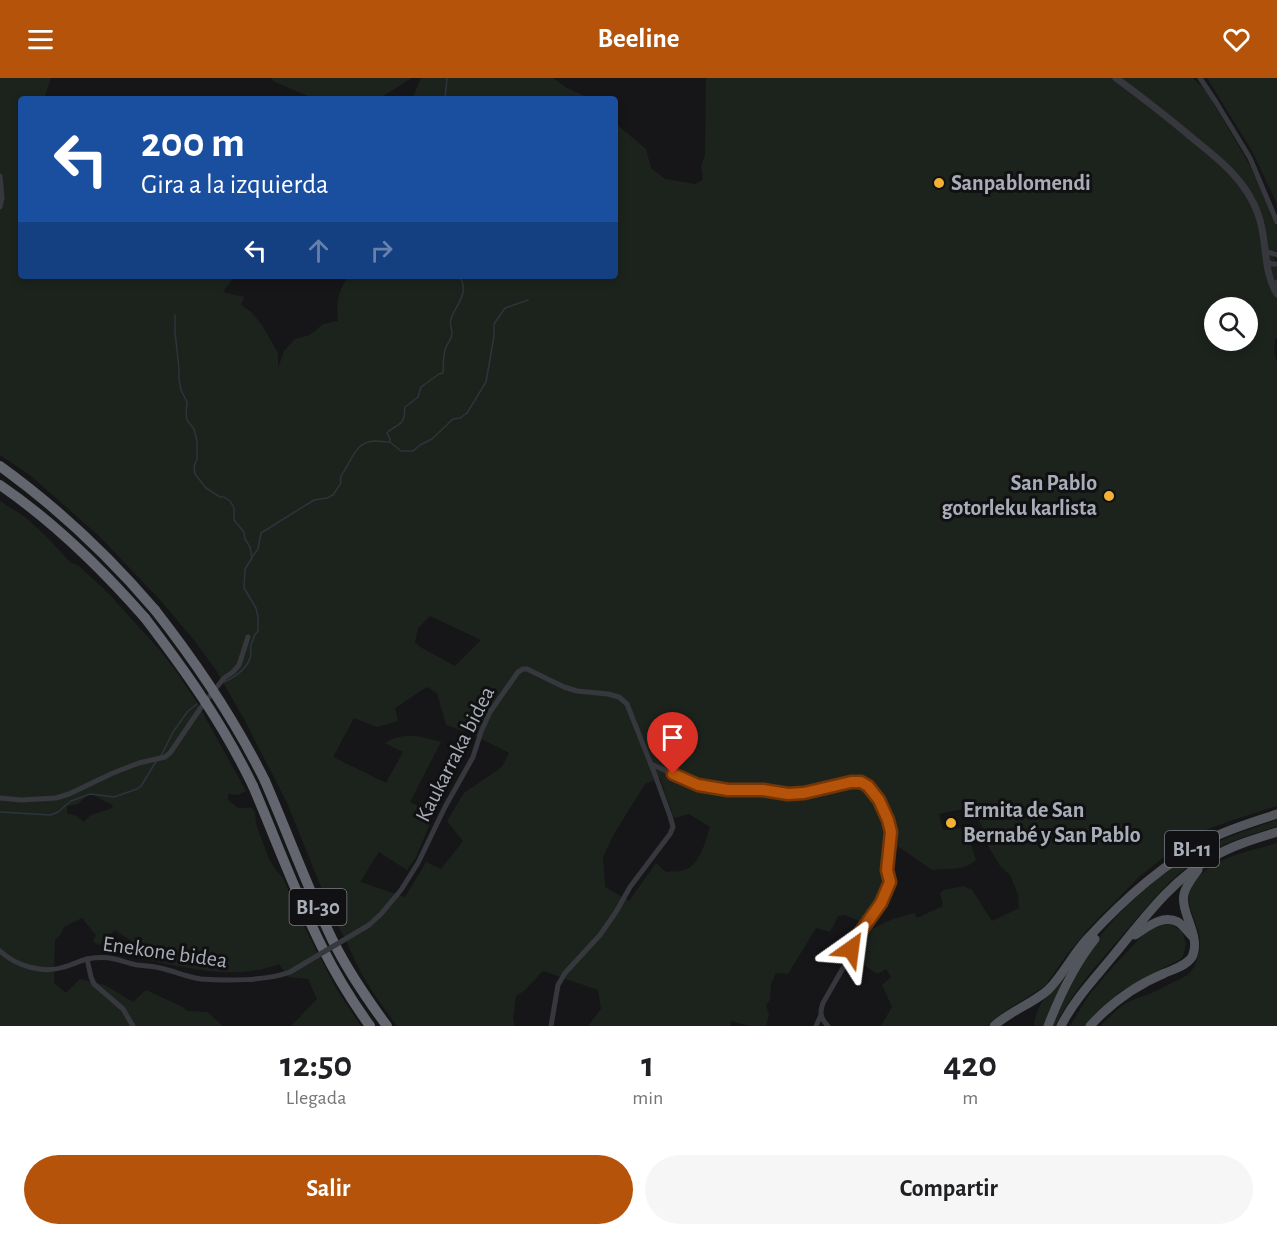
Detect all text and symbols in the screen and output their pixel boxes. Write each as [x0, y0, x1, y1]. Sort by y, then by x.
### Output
icon: menu [24, 23, 57, 56]
icon: heart [1220, 23, 1253, 56]
text: Beeline [597, 25, 680, 52]
icon: left [42, 120, 120, 198]
text: 200 m [141, 122, 245, 164]
text: Gira a la izquierda [141, 171, 329, 198]
place label: Sanpablomendi [951, 172, 1091, 194]
marker: Sanpablomendi [932, 176, 946, 190]
icon: left [239, 234, 272, 267]
icon: ahead [302, 234, 335, 267]
icon: right [365, 234, 398, 267]
map controls [1204, 297, 1258, 351]
button: search [1204, 297, 1258, 351]
place label: San Pablo gotorleku karlista [942, 472, 1097, 519]
marker: San Pablo gotorleku karlista [1102, 489, 1116, 503]
street label: Kaukarraka bidea [411, 683, 499, 825]
pin [647, 712, 698, 774]
icon: arrive [656, 721, 689, 754]
place label: Ermita de San Bernabé y San Pablo [963, 799, 1141, 847]
marker: Ermita de San Bernabé y San Pablo [944, 816, 958, 830]
road number: BI-11 [1165, 831, 1219, 867]
road number: BI-30 [290, 889, 346, 925]
position arrow [819, 917, 883, 981]
street label: Enekone bidea [101, 932, 229, 972]
text: 12:50 [280, 1047, 352, 1083]
text: 1 [641, 1047, 654, 1083]
text: 420 [943, 1047, 997, 1083]
text: Llegada [286, 1088, 346, 1108]
text: min [632, 1088, 663, 1108]
text: m [962, 1088, 978, 1108]
button: Salir [24, 1155, 633, 1224]
button: Compartir [645, 1155, 1253, 1224]

